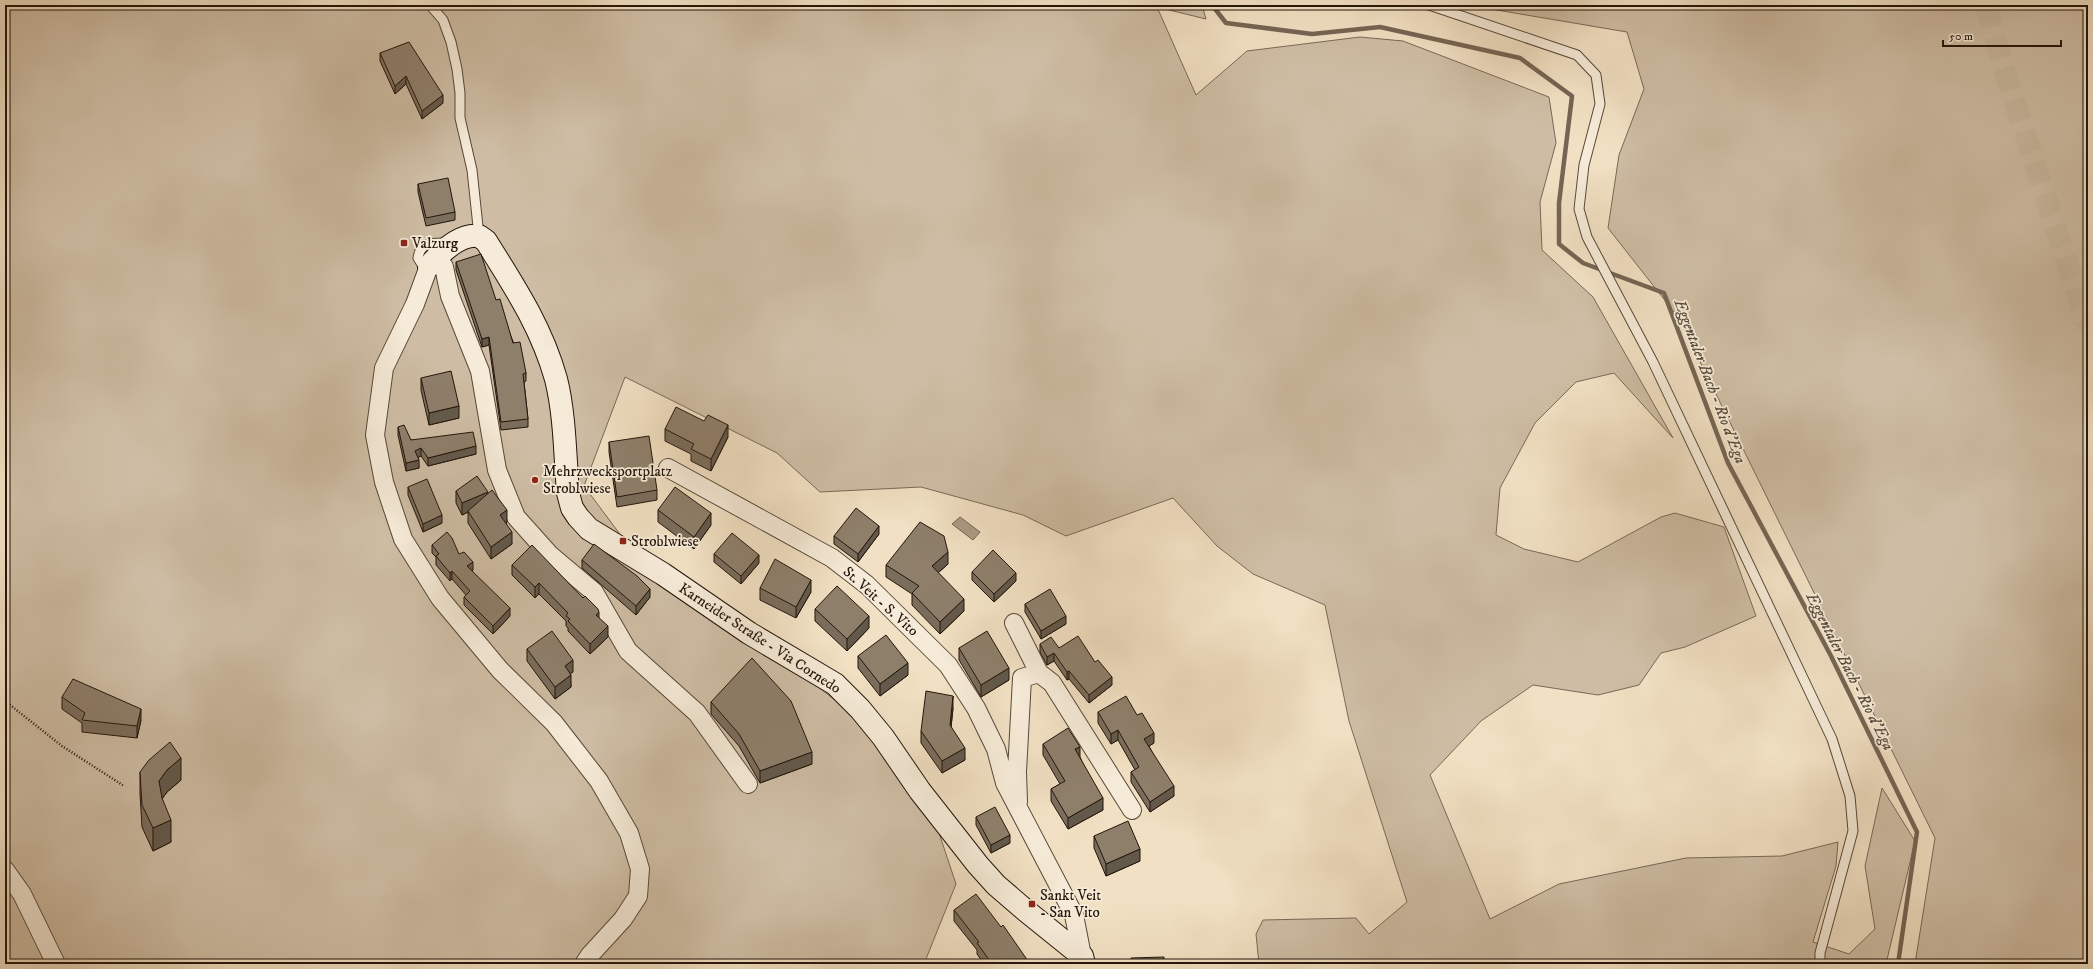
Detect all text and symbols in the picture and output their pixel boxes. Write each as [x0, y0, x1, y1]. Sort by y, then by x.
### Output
scale bar [1943, 22, 2061, 48]
text: 50 m [1949, 29, 1973, 44]
place label: Valzurg [411, 234, 459, 253]
marker: Valzurg [399, 238, 409, 248]
water label: Eggentaler Bach - Rio d'Ega [1669, 295, 1751, 466]
place label: Mehrzwecksportplatz Stroblwiese [543, 462, 673, 498]
marker: Mehrzwecksportplatz Stroblwiese [530, 475, 540, 485]
place label: Stroblwiese [631, 532, 699, 551]
marker: Stroblwiese [618, 536, 628, 546]
street label: St. Veit - S. Vito [839, 562, 922, 640]
street label: Karneider Straße - Via Cornedo [675, 579, 844, 698]
water label: Eggentaler Bach - Rio d'Ega [1801, 588, 1899, 754]
place label: Sankt Veit - San Vito [1040, 886, 1101, 922]
marker: Sankt Veit - San Vito [1027, 899, 1037, 909]

